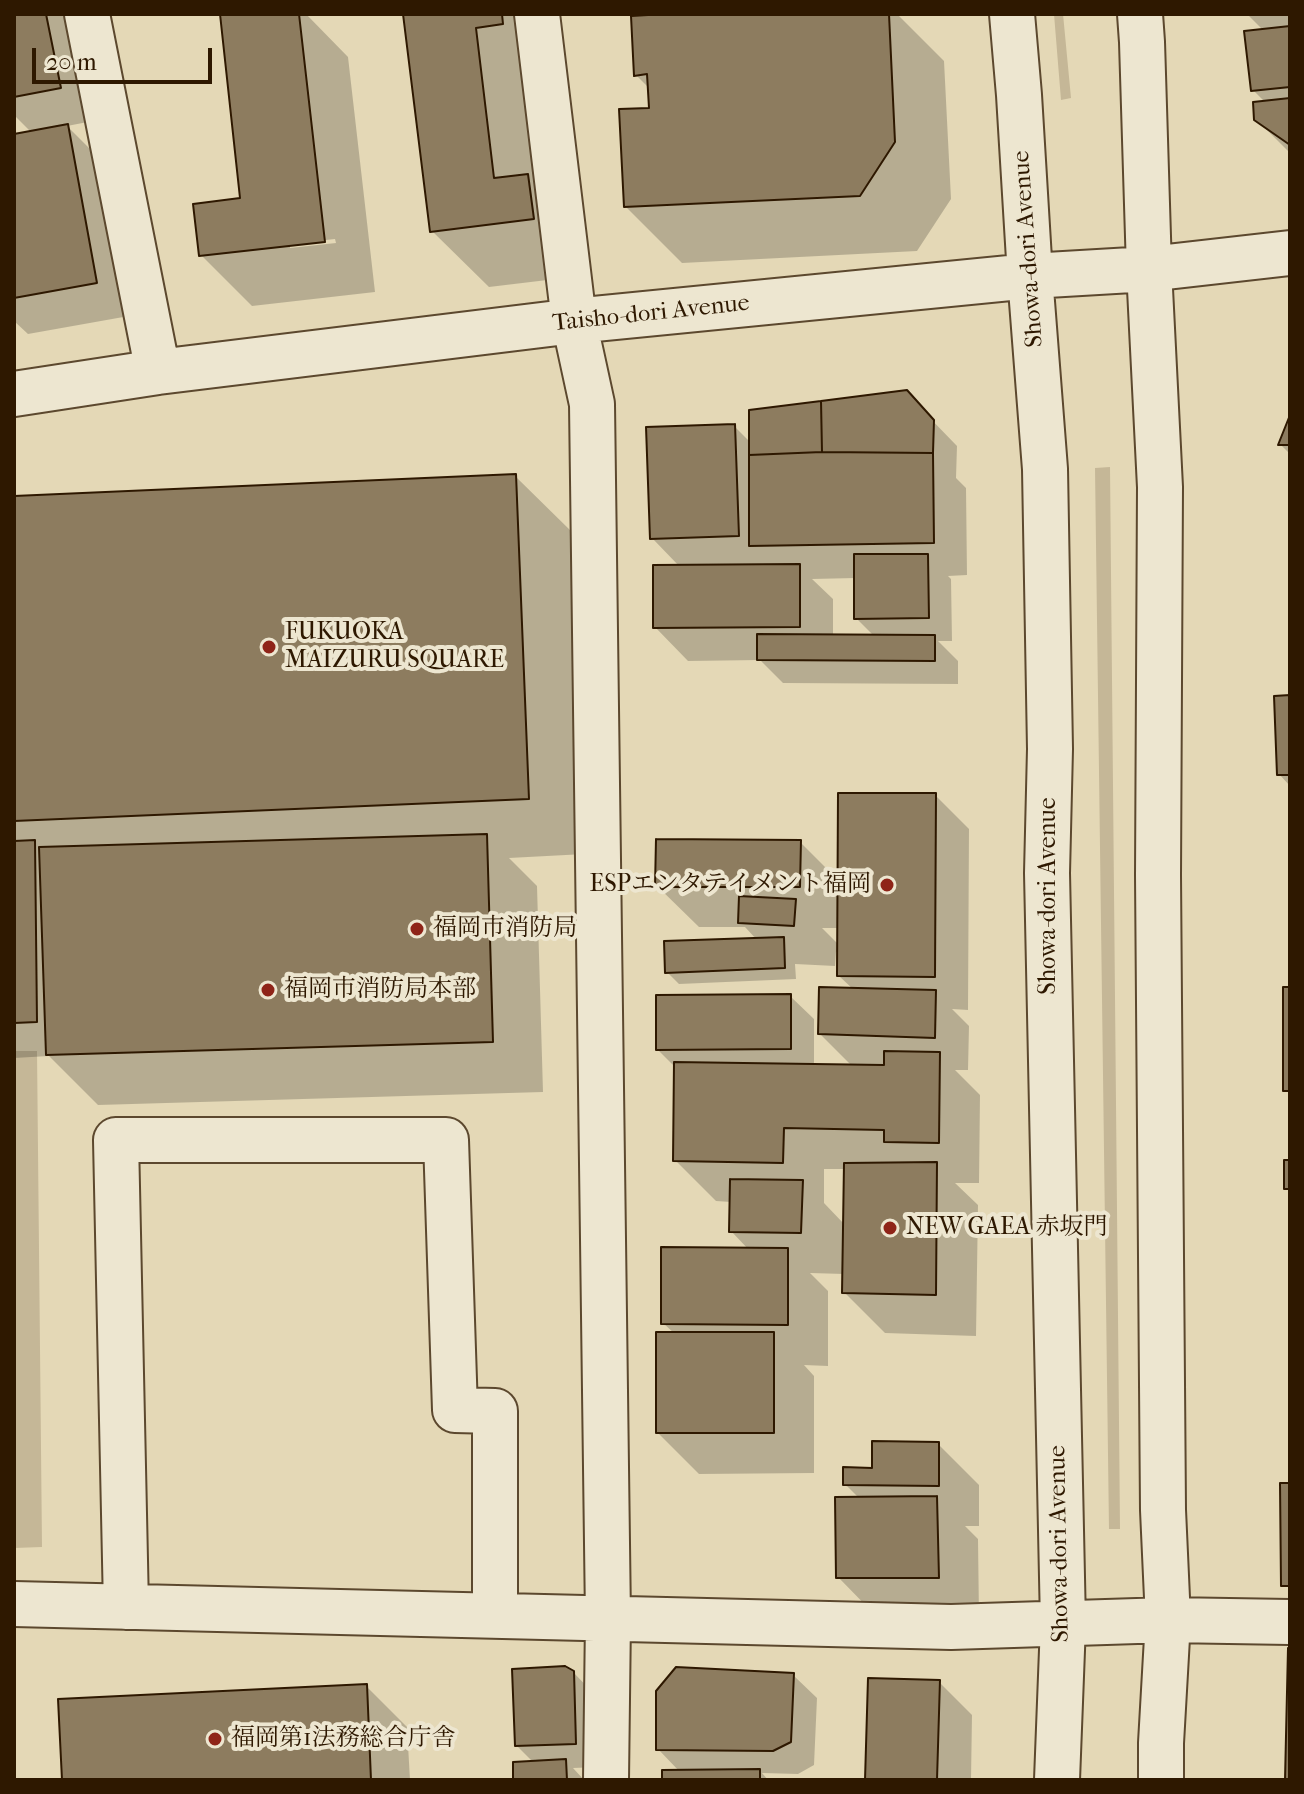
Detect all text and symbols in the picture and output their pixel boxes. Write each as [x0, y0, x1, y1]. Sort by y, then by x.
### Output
scale bar [36, 32, 216, 82]
text: 20 m [46, 48, 97, 76]
street label: Showa-dori Avenue [1008, 150, 1050, 348]
street label: Taisho-dori Avenue [551, 289, 751, 339]
place label: FUKUOKA MAIZURU SQUARE [285, 619, 504, 675]
marker: FUKUOKA MAIZURU SQUARE [260, 638, 278, 656]
street label: Showa-dori Avenue [1035, 797, 1063, 995]
place label: ESPエンタテイメント福岡 [589, 871, 871, 899]
marker: ESPエンタテイメント福岡 [878, 876, 896, 894]
place label: 福岡市消防局 [433, 915, 577, 943]
marker: 福岡市消防局 [408, 920, 426, 938]
place label: 福岡市消防局本部 [284, 976, 476, 1004]
marker: 福岡市消防局本部 [259, 981, 277, 999]
place label: NEW GAEA 赤坂門 [906, 1214, 1107, 1242]
marker: NEW GAEA 赤坂門 [881, 1219, 899, 1237]
street label: Showa-dori Avenue [1044, 1445, 1076, 1643]
place label: 福岡第1法務総合庁舎 [231, 1725, 456, 1753]
marker: 福岡第1法務総合庁舎 [206, 1730, 224, 1748]

